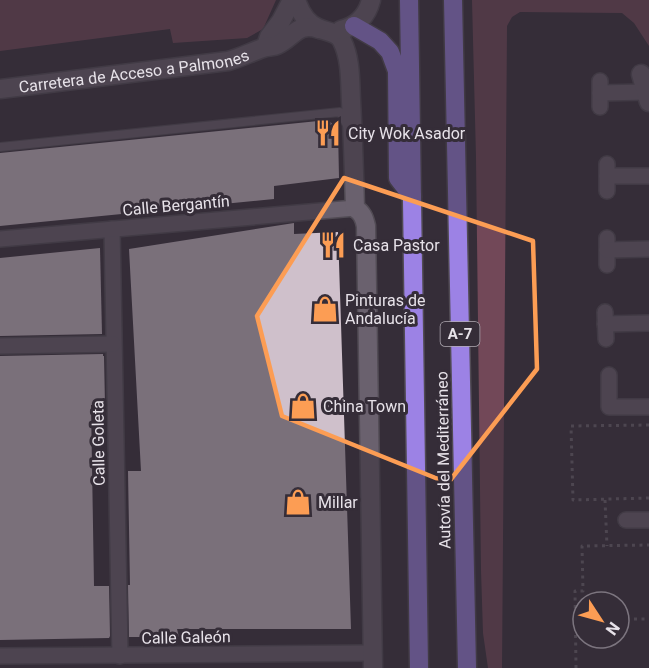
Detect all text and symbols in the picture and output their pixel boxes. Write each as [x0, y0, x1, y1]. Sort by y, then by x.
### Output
street label: Carretera de Acceso a Palmones [18, 45, 252, 97]
restaurant icon: City Wok Asador [313, 118, 343, 148]
place label: City Wok Asador [348, 124, 466, 143]
street label: Calle Bergantín [122, 191, 230, 220]
restaurant icon: Casa Pastor [318, 230, 348, 260]
place label: Casa Pastor [353, 236, 440, 255]
place label: Pinturas de Andalucía [345, 291, 425, 328]
shop icon: Pinturas de Andalucía [310, 294, 340, 324]
road number: A-7 [440, 322, 480, 346]
street label: Autovía del Mediterráneo [432, 371, 455, 549]
shop icon: China Town [288, 391, 318, 421]
place label: China Town [323, 397, 406, 416]
street label: Calle Goleta [88, 400, 109, 486]
shop icon: Millar [283, 487, 313, 517]
place label: Millar [318, 493, 358, 512]
north arrow [571, 590, 631, 650]
text: N [602, 618, 624, 639]
street label: Calle Galeón [141, 627, 231, 648]

